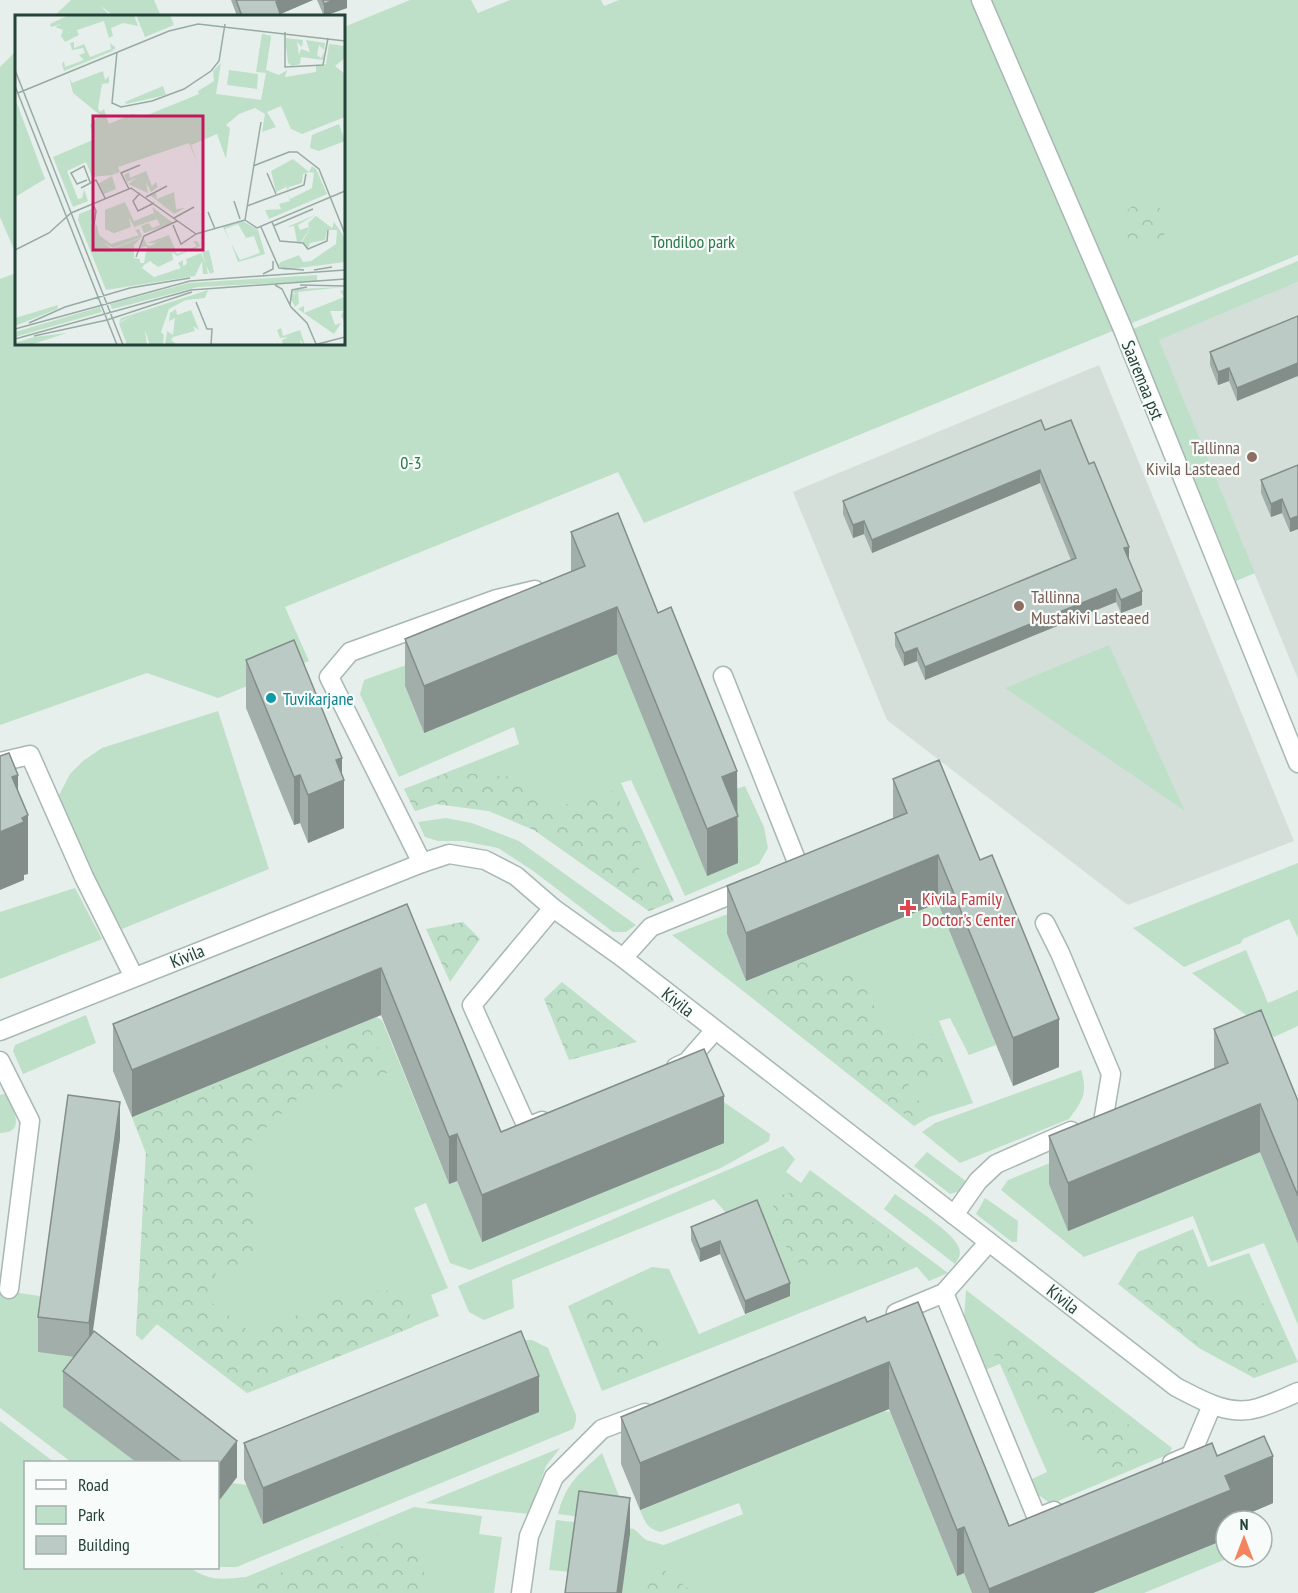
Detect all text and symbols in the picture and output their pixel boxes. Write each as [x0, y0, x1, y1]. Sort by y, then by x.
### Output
inset map [15, 15, 345, 345]
park label: Tondiloo park [651, 230, 735, 253]
street label: Saaremaa pst [1117, 337, 1169, 423]
place label: Tallinna Kivila Lasteaed [1146, 436, 1240, 480]
marker: Tallinna Kivila Lasteaed [1245, 450, 1259, 464]
park label: 0-3 [400, 451, 422, 474]
place label: Tallinna Mustakivi Lasteaed [1031, 585, 1149, 629]
marker: Tallinna Mustakivi Lasteaed [1012, 599, 1026, 613]
place label: Tuvikarjane [283, 687, 354, 710]
marker: Tuvikarjane [264, 691, 278, 705]
place label: Kivila Family Doctor's Center [922, 887, 1016, 931]
marker: Kivila Family Doctor's Center [899, 899, 917, 917]
street label: Kivila [166, 939, 208, 973]
street label: Kivila [657, 982, 699, 1022]
street label: Kivila [1042, 1279, 1084, 1319]
legend [24, 1461, 219, 1569]
text: Road [78, 1473, 109, 1496]
text: Park [78, 1503, 105, 1526]
north arrow [1214, 1509, 1274, 1569]
text: N [1240, 1514, 1248, 1534]
text: Building [78, 1533, 130, 1556]

